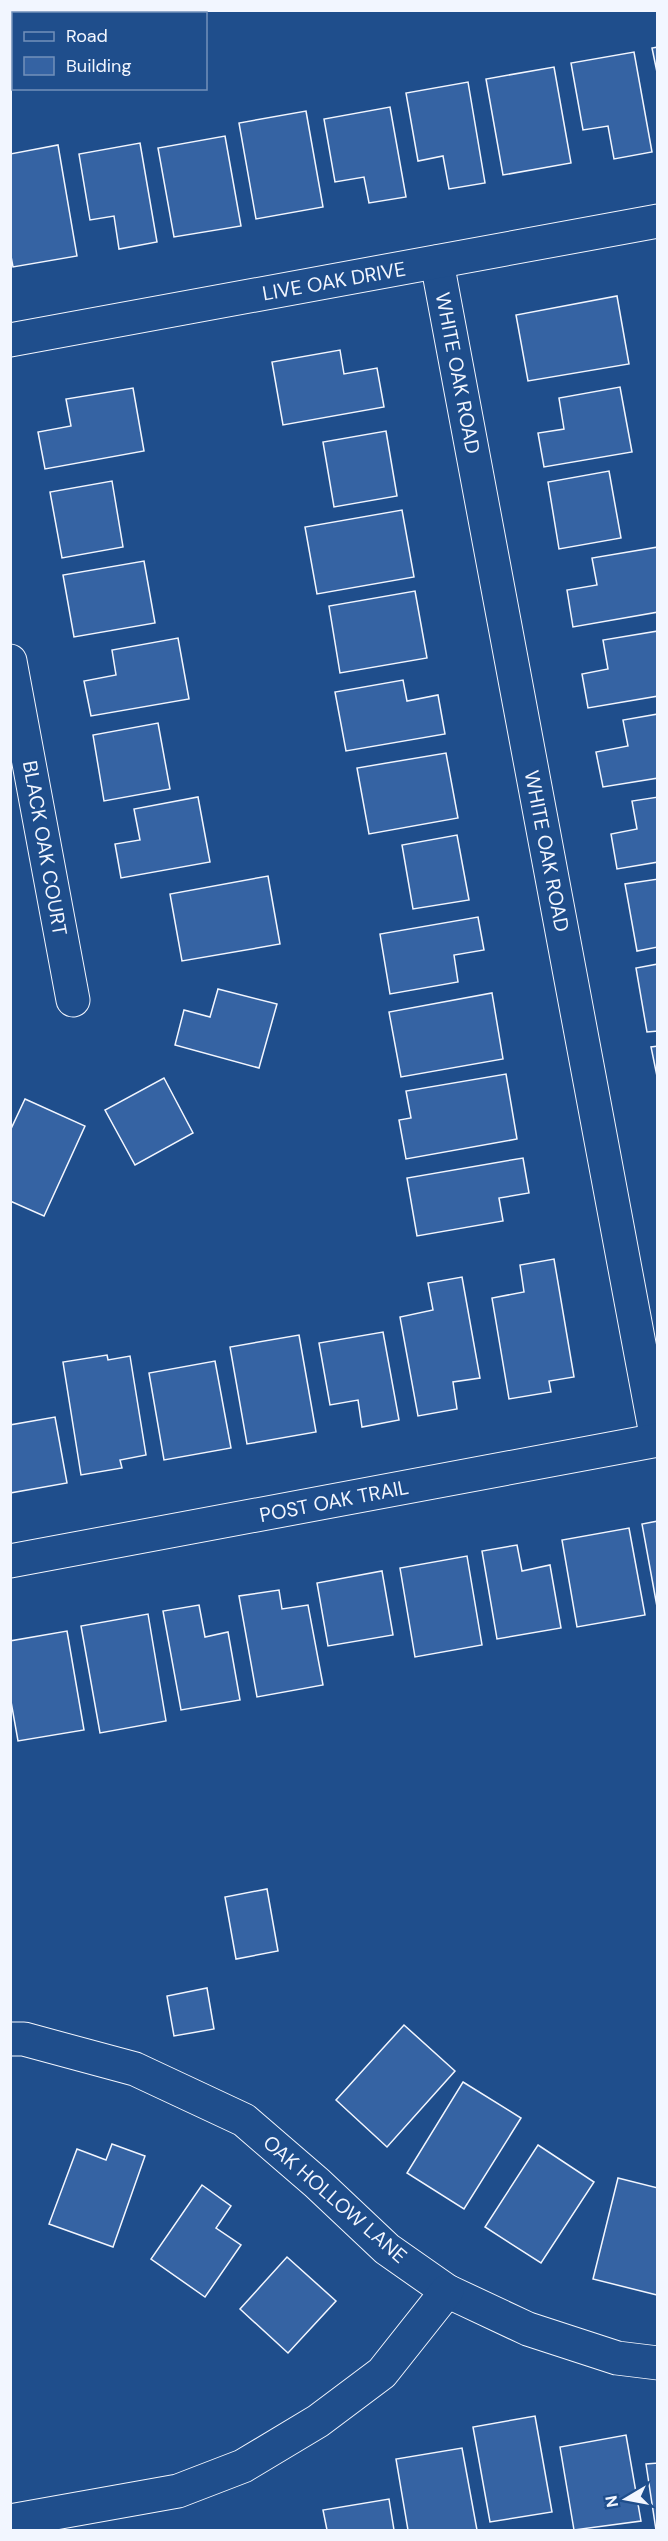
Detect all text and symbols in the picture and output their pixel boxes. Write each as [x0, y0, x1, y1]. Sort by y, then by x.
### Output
legend [12, 12, 207, 90]
text: Road [66, 24, 108, 48]
text: Building [66, 54, 131, 78]
street label: LIVE OAK DRIVE [260, 256, 408, 306]
street label: WHITE OAK ROAD [430, 290, 486, 456]
street label: BLACK OAK COURT [17, 758, 73, 938]
street label: WHITE OAK ROAD [519, 768, 575, 934]
street label: POST OAK TRAIL [257, 1474, 411, 1528]
street label: OAK HOLLOW LANE [258, 2129, 412, 2269]
north arrow [596, 2469, 656, 2529]
text: N [600, 2494, 623, 2509]

